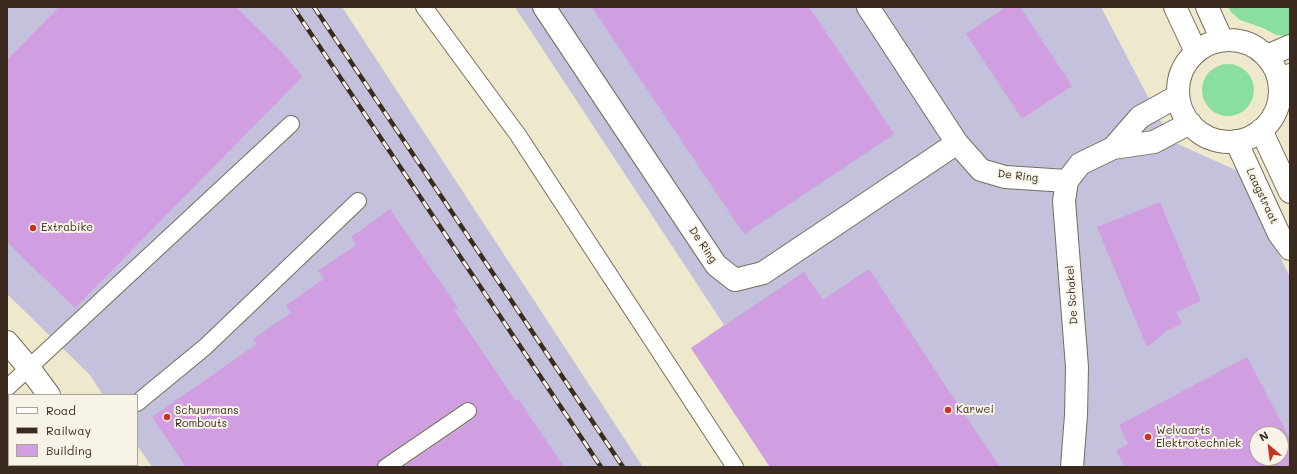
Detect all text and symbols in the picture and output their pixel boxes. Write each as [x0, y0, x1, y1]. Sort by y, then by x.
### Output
street label: Laagstraat [1243, 166, 1281, 226]
street label: De Ring [997, 167, 1039, 185]
place label: Extrabike [41, 221, 93, 235]
marker: Extrabike [28, 223, 38, 233]
street label: De Ring [686, 224, 720, 266]
street label: De Schakel [1063, 265, 1081, 325]
legend [8, 394, 138, 466]
text: Road [46, 402, 76, 418]
place label: Karwei [956, 403, 994, 417]
place label: Schuurmans Rombouts [175, 404, 238, 430]
marker: Karwei [943, 405, 953, 415]
marker: Schuurmans Rombouts [162, 412, 172, 422]
text: Railway [46, 422, 91, 438]
place label: Welvaarts Elektrotechniek [1156, 424, 1241, 450]
north arrow [1249, 426, 1289, 466]
text: N [1256, 427, 1271, 444]
marker: Welvaarts Elektrotechniek [1143, 432, 1153, 442]
text: Building [46, 442, 92, 458]

